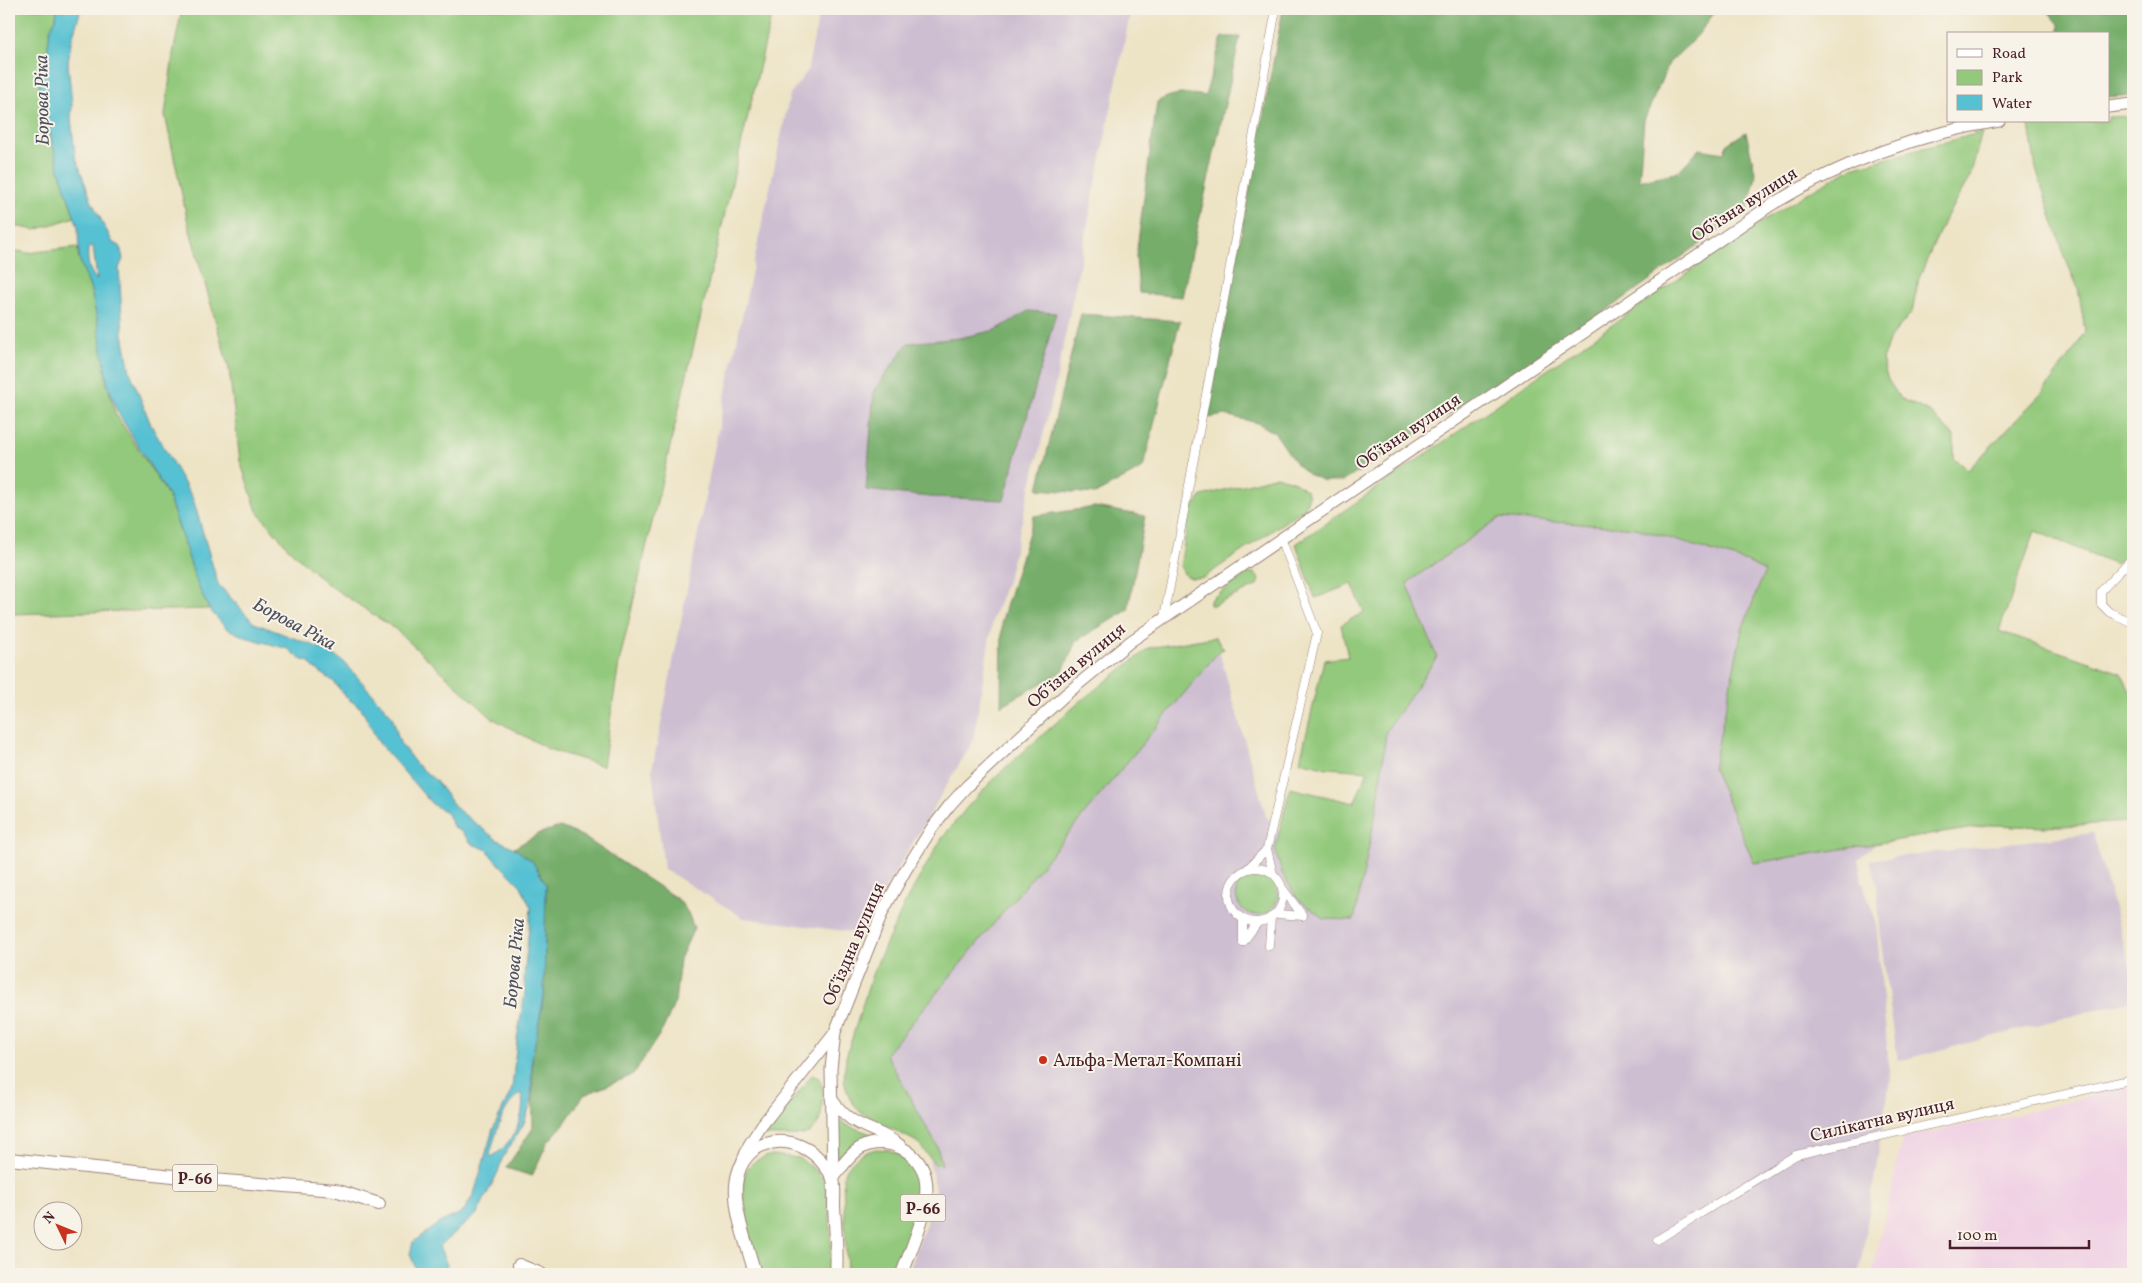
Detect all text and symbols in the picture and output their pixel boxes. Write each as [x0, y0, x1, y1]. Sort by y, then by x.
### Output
legend [1947, 32, 2110, 122]
text: Road [1992, 44, 2026, 65]
water label: Борова Ріка [29, 54, 57, 146]
text: Park [1992, 68, 2023, 89]
text: Water [1992, 94, 2032, 115]
street label: Об’їзна вулиця [1687, 162, 1803, 249]
street label: Об’їзна вулиця [1351, 388, 1466, 477]
water label: Борова Ріка [248, 592, 340, 658]
street label: Об’їзна вулиця [1022, 617, 1132, 715]
street label: Об’їздна вулиця [817, 879, 892, 1010]
water label: Борова Ріка [498, 917, 532, 1009]
place label: Альфа-Метал-Компані [1053, 1049, 1242, 1074]
marker: Альфа-Метал-Компані [1037, 1054, 1049, 1066]
street label: Силікатна вулиця [1808, 1092, 1957, 1149]
road number: Р-66 [172, 1164, 218, 1192]
road number: Р-66 [900, 1194, 946, 1222]
north arrow [32, 1200, 82, 1250]
text: N [39, 1208, 60, 1228]
scale bar [1950, 1218, 2088, 1250]
text: 100 m [1957, 1226, 1997, 1247]

